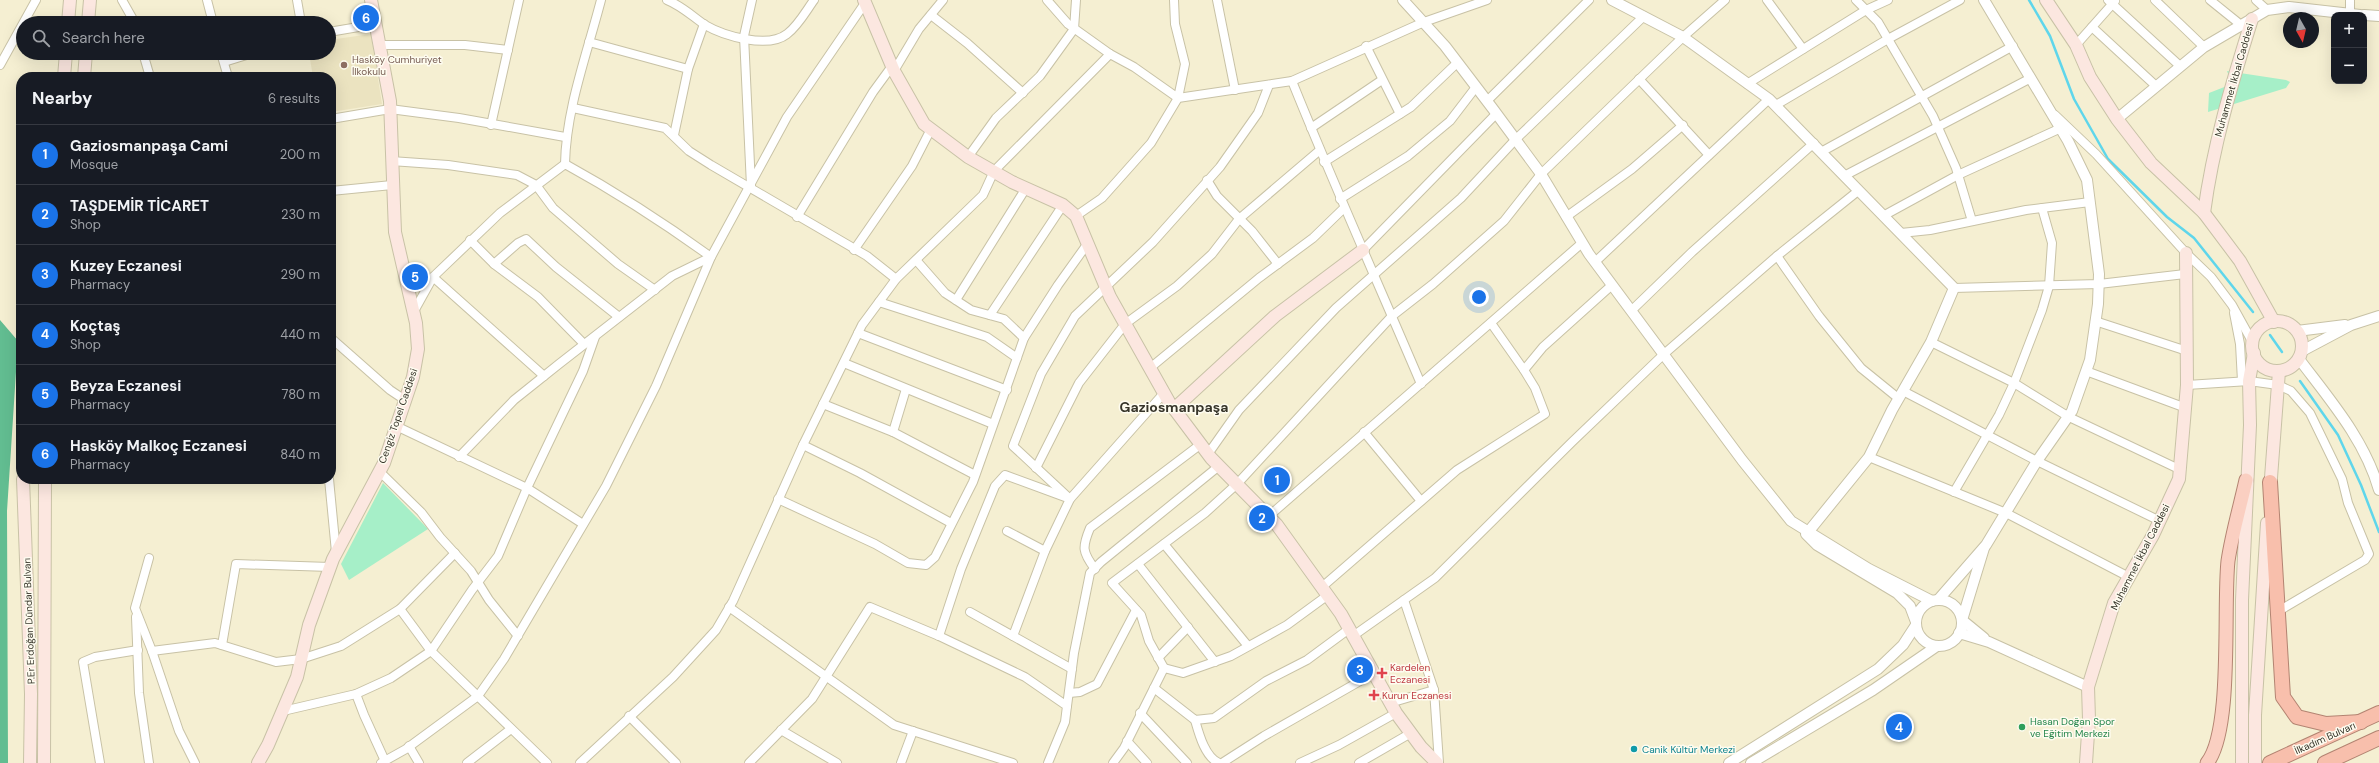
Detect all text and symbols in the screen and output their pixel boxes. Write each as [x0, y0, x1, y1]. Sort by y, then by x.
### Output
pin: 6 [353, 3, 379, 33]
north arrow [2283, 12, 2319, 48]
map controls [2331, 12, 2367, 84]
button: + [2331, 12, 2367, 48]
search box [16, 16, 336, 60]
street label: Muhammet İkbal Caddesi [2212, 22, 2256, 138]
icon: search [30, 27, 52, 49]
text: Search here [62, 28, 145, 48]
button: − [2331, 48, 2367, 84]
place label: Hasköy Cumhuriyet İlkokulu [352, 53, 442, 78]
marker: Hasköy Cumhuriyet İlkokulu [339, 60, 349, 70]
text: Nearby [32, 87, 92, 109]
text: 6 results [268, 90, 320, 107]
text: Gaziosmanpaşa Cami [70, 136, 228, 156]
text: 1 [43, 146, 47, 163]
text: 200 m [280, 146, 320, 163]
text: Mosque [70, 156, 118, 173]
text: TAŞDEMİR TİCARET [70, 196, 209, 216]
text: 2 [41, 206, 49, 223]
text: 230 m [281, 206, 320, 223]
text: Shop [70, 216, 101, 233]
text: Kuzey Eczanesi [70, 256, 182, 276]
pin: 5 [402, 262, 428, 292]
text: 3 [41, 266, 49, 283]
text: 290 m [281, 266, 320, 283]
text: Pharmacy [70, 276, 130, 293]
your location [1469, 287, 1489, 307]
text: Koçtaş [70, 316, 121, 336]
text: 4 [41, 326, 49, 343]
text: 440 m [280, 326, 320, 343]
text: Shop [70, 336, 101, 353]
street label: Cengiz Topel Caddesi [376, 367, 420, 465]
text: Beyza Eczanesi [70, 376, 181, 396]
text: 5 [41, 386, 49, 403]
text: 780 m [281, 386, 320, 403]
text: Pharmacy [70, 396, 130, 413]
district label: Gaziosmanpaşa [1120, 398, 1228, 416]
text: Hasköy Malkoç Eczanesi [70, 436, 247, 456]
text: 6 [41, 446, 49, 463]
text: 840 m [280, 446, 320, 463]
text: Pharmacy [70, 456, 130, 473]
pin: 1 [1264, 465, 1290, 495]
street label: Muhammet İkbal Caddesi [2108, 502, 2172, 612]
pin: 2 [1249, 503, 1275, 533]
street label: P.Er Erdoğan Dündar Bulvarı [20, 558, 38, 684]
pin: 3 [1347, 655, 1373, 685]
place label: Kardelen Eczanesi [1390, 661, 1430, 686]
marker: Kardelen Eczanesi [1377, 668, 1387, 678]
place label: Kurun Eczanesi [1382, 689, 1451, 702]
marker: Kurun Eczanesi [1369, 690, 1379, 700]
pin: 4 [1886, 712, 1912, 742]
place label: Hasan Doğan Spor ve Eğitim Merkezi [2030, 715, 2115, 740]
street label: İlkadım Bulvarı [2292, 719, 2358, 757]
marker: Hasan Doğan Spor ve Eğitim Merkezi [2017, 722, 2027, 732]
place label: Canik Kültür Merkezi [1642, 743, 1735, 756]
marker: Canik Kültür Merkezi [1629, 744, 1639, 754]

